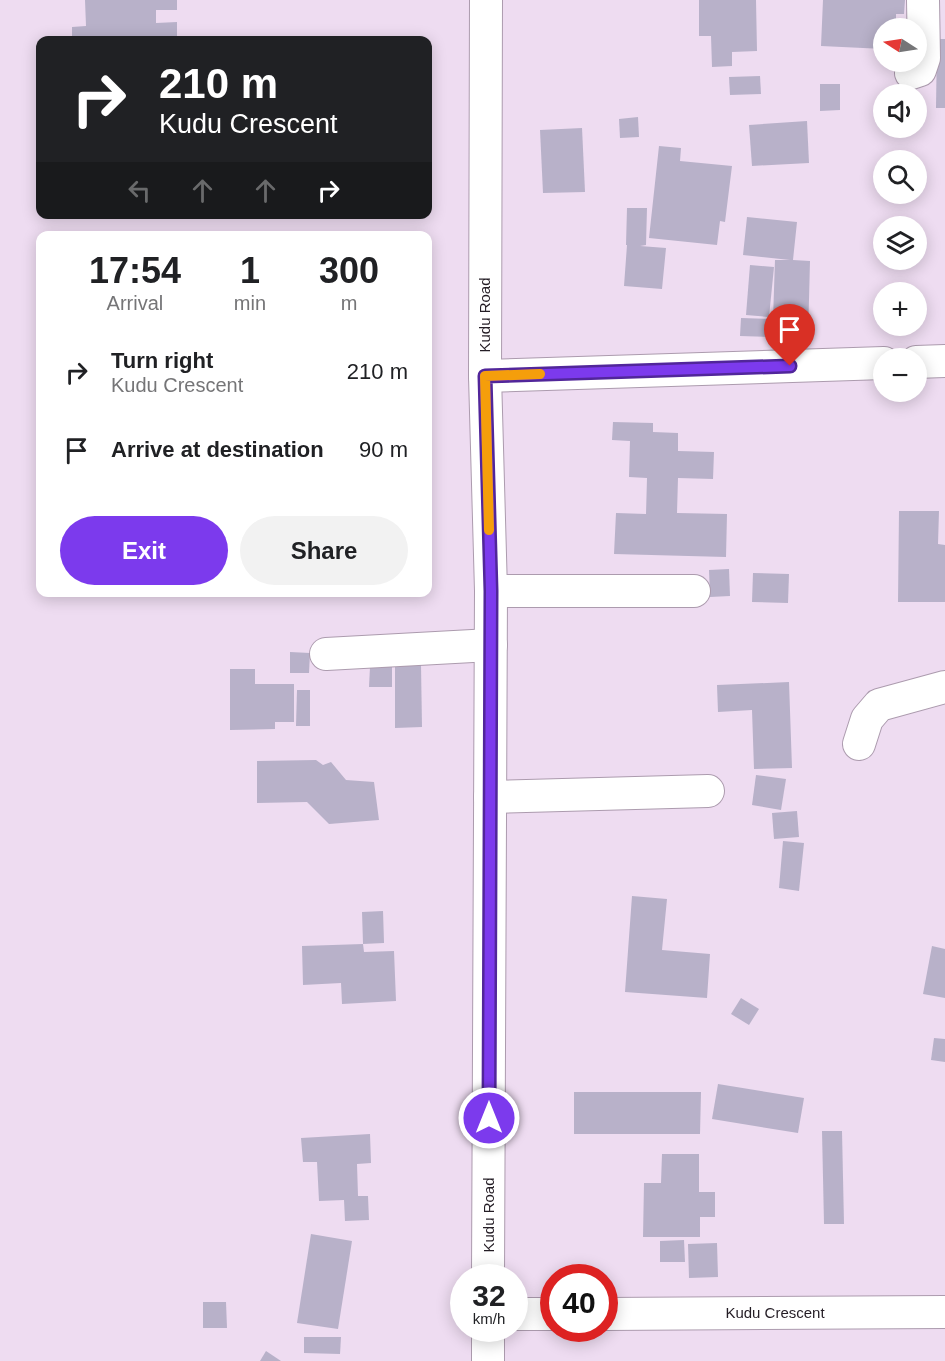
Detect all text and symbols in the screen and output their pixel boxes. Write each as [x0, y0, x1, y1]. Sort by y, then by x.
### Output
north arrow [873, 18, 927, 72]
map controls [873, 18, 927, 402]
icon: right [60, 60, 138, 138]
text: 210 m [159, 60, 278, 107]
button: sound [873, 84, 927, 138]
text: Kudu Crescent [159, 109, 338, 139]
button: search [873, 150, 927, 204]
icon: left [123, 174, 156, 207]
icon: ahead [186, 174, 219, 207]
icon: ahead [249, 174, 282, 207]
icon: right [312, 174, 345, 207]
button: layers [873, 216, 927, 270]
text: 17:54 [89, 250, 181, 291]
text: 1 [240, 250, 260, 291]
text: 300 [319, 250, 379, 291]
street label: Kudu Road [476, 277, 493, 353]
button: + [873, 282, 927, 336]
text: Arrival [107, 292, 163, 314]
text: min [234, 292, 266, 314]
text: m [341, 292, 357, 314]
pin [764, 304, 815, 366]
icon: arrive [773, 313, 806, 346]
text: Turn right [111, 348, 213, 373]
button: − [873, 348, 927, 402]
icon: right [60, 356, 93, 389]
text: 210 m [347, 359, 408, 384]
text: Kudu Crescent [111, 374, 243, 396]
icon: arrive [60, 434, 93, 467]
text: Arrive at destination [111, 437, 324, 462]
text: 90 m [359, 437, 408, 462]
button: Exit [60, 516, 228, 585]
button: Share [240, 516, 408, 585]
position arrow [457, 1086, 521, 1150]
street label: Kudu Road [480, 1177, 497, 1253]
speed limit sign: 40 [540, 1264, 618, 1342]
text: 32 [472, 1279, 506, 1312]
street label: Kudu Crescent [725, 1304, 825, 1321]
text: km/h [473, 1310, 505, 1327]

